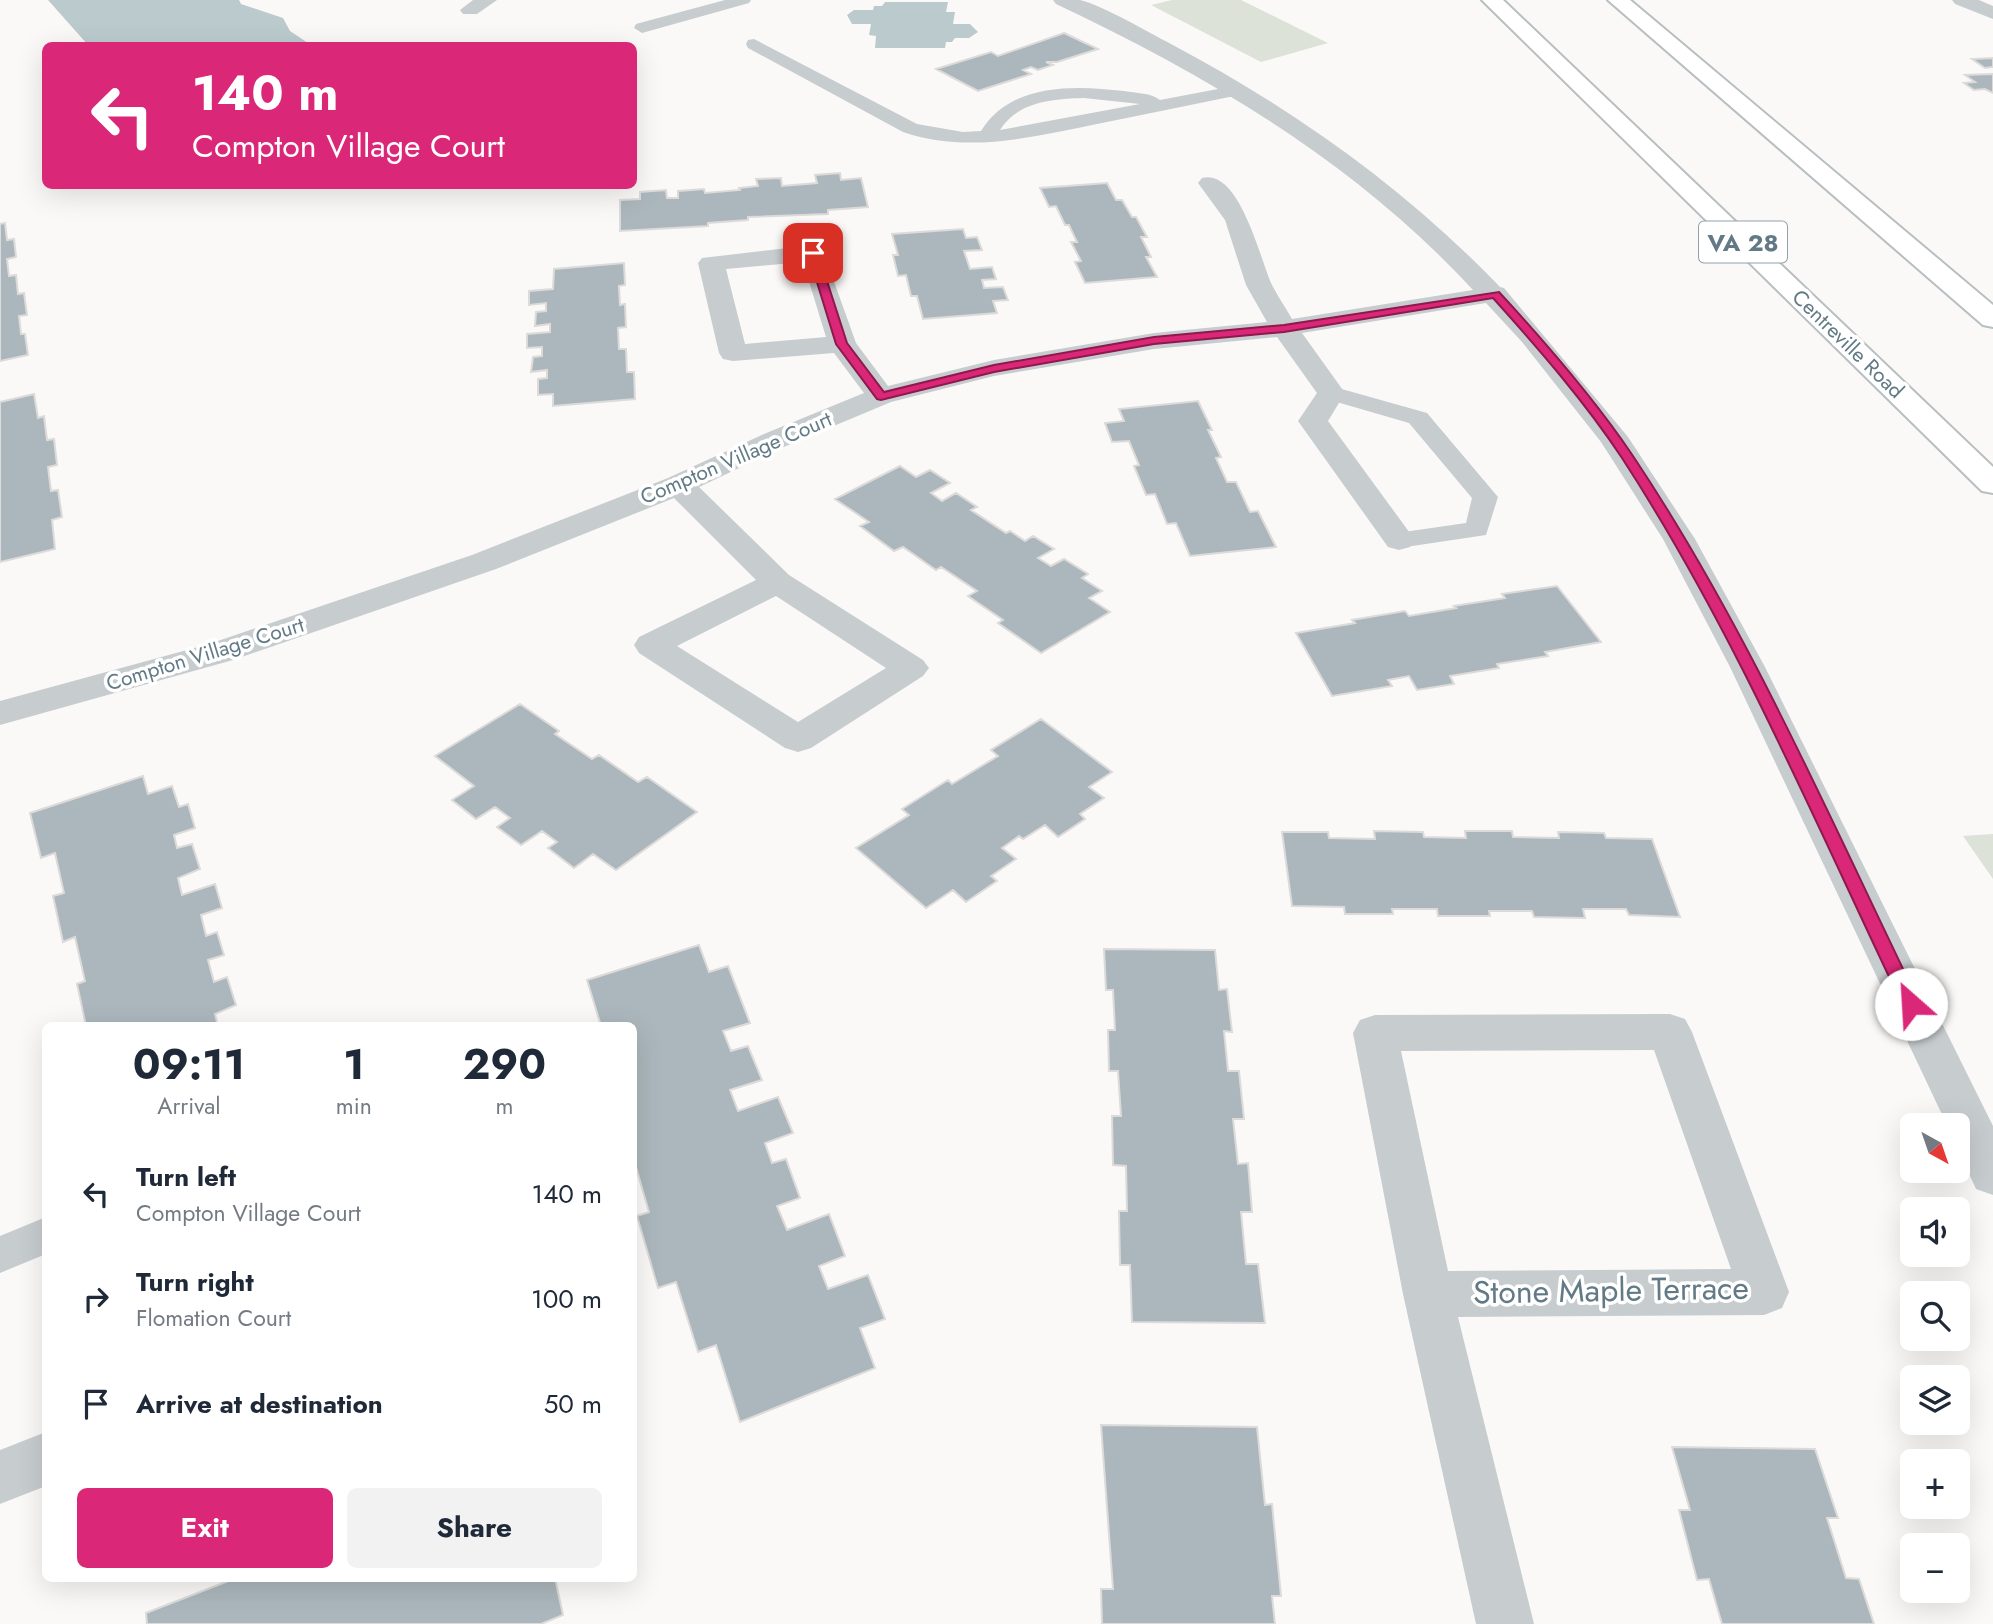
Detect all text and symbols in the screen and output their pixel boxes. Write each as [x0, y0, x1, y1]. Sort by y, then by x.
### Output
text: 140 m [192, 58, 338, 128]
icon: left [77, 70, 168, 161]
text: Compton Village Court [192, 123, 505, 169]
road number: VA 28 [1699, 222, 1787, 262]
pin [783, 223, 843, 283]
icon: arrive [794, 234, 832, 272]
street label: Centreville Road [1785, 283, 1911, 405]
street label: Compton Village Court [636, 404, 836, 512]
street label: Compton Village Court [102, 610, 308, 698]
position arrow [1874, 967, 1948, 1041]
text: 09:11 [133, 1034, 245, 1095]
text: 1 [343, 1034, 365, 1095]
text: 290 [463, 1034, 546, 1095]
text: Arrival [157, 1089, 221, 1123]
text: min [336, 1089, 372, 1123]
text: m [495, 1089, 513, 1123]
north arrow [1900, 1113, 1970, 1183]
map controls [1900, 1113, 1970, 1603]
text: Turn left [136, 1158, 236, 1196]
icon: left [77, 1175, 115, 1213]
text: 140 m [531, 1175, 602, 1213]
text: Compton Village Court [136, 1196, 361, 1230]
button: sound [1900, 1197, 1970, 1267]
text: Turn right [136, 1263, 254, 1301]
street label: Stone Maple Terrace [1473, 1265, 1749, 1315]
icon: right [77, 1280, 115, 1318]
text: 100 m [531, 1280, 602, 1318]
button: search [1900, 1281, 1970, 1351]
text: Flomation Court [136, 1301, 291, 1335]
button: layers [1900, 1365, 1970, 1435]
icon: arrive [77, 1385, 115, 1423]
text: Arrive at destination [136, 1385, 383, 1423]
text: 50 m [544, 1385, 602, 1423]
button: + [1900, 1449, 1970, 1519]
button: Exit [77, 1488, 333, 1568]
button: Share [347, 1488, 602, 1568]
button: − [1900, 1533, 1970, 1603]

